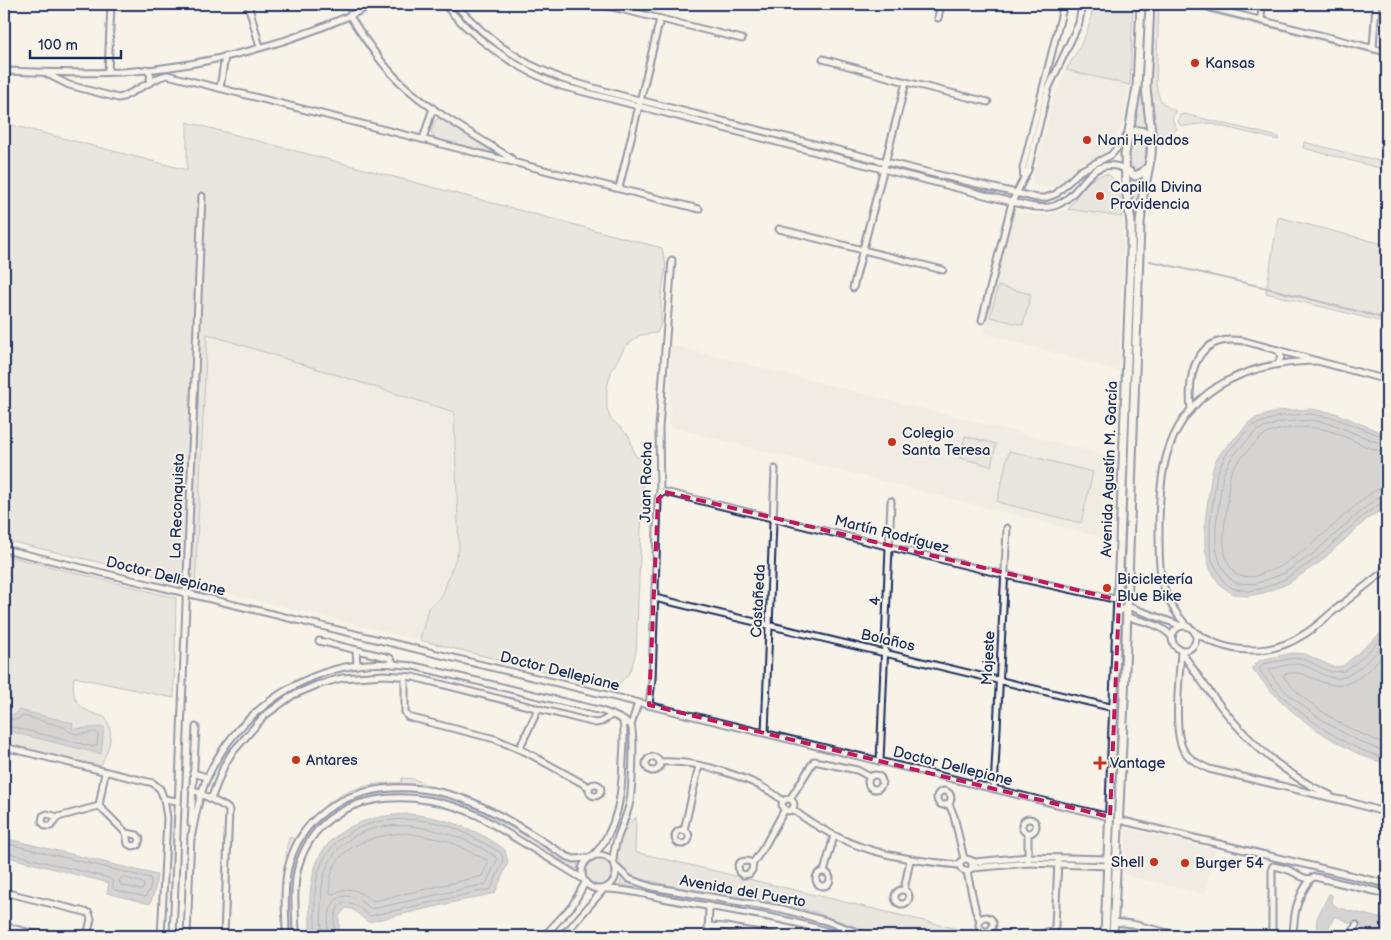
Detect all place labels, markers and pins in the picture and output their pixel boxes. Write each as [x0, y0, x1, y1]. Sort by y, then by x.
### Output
place label: Kansas [1205, 54, 1255, 73]
marker: Kansas [1189, 57, 1201, 69]
place label: Nani Helados [1097, 131, 1189, 150]
marker: Nani Helados [1081, 134, 1093, 146]
place label: Capilla Divina Providencia [1110, 178, 1202, 214]
marker: Capilla Divina Providencia [1094, 190, 1106, 202]
place label: Colegio Santa Teresa [902, 424, 991, 460]
marker: Colegio Santa Teresa [886, 436, 898, 448]
place label: Bicicletería Blue Bike [1117, 570, 1193, 606]
marker: Bicicletería Blue Bike [1101, 582, 1113, 594]
place label: Antares [306, 751, 358, 770]
marker: Antares [290, 754, 302, 766]
place label: Vantage [1110, 754, 1165, 773]
marker: Vantage [1094, 757, 1106, 769]
place label: Shell [1111, 853, 1144, 872]
place label: Burger 54 [1195, 854, 1264, 873]
marker: Shell [1148, 856, 1160, 868]
marker: Burger 54 [1179, 857, 1191, 869]

